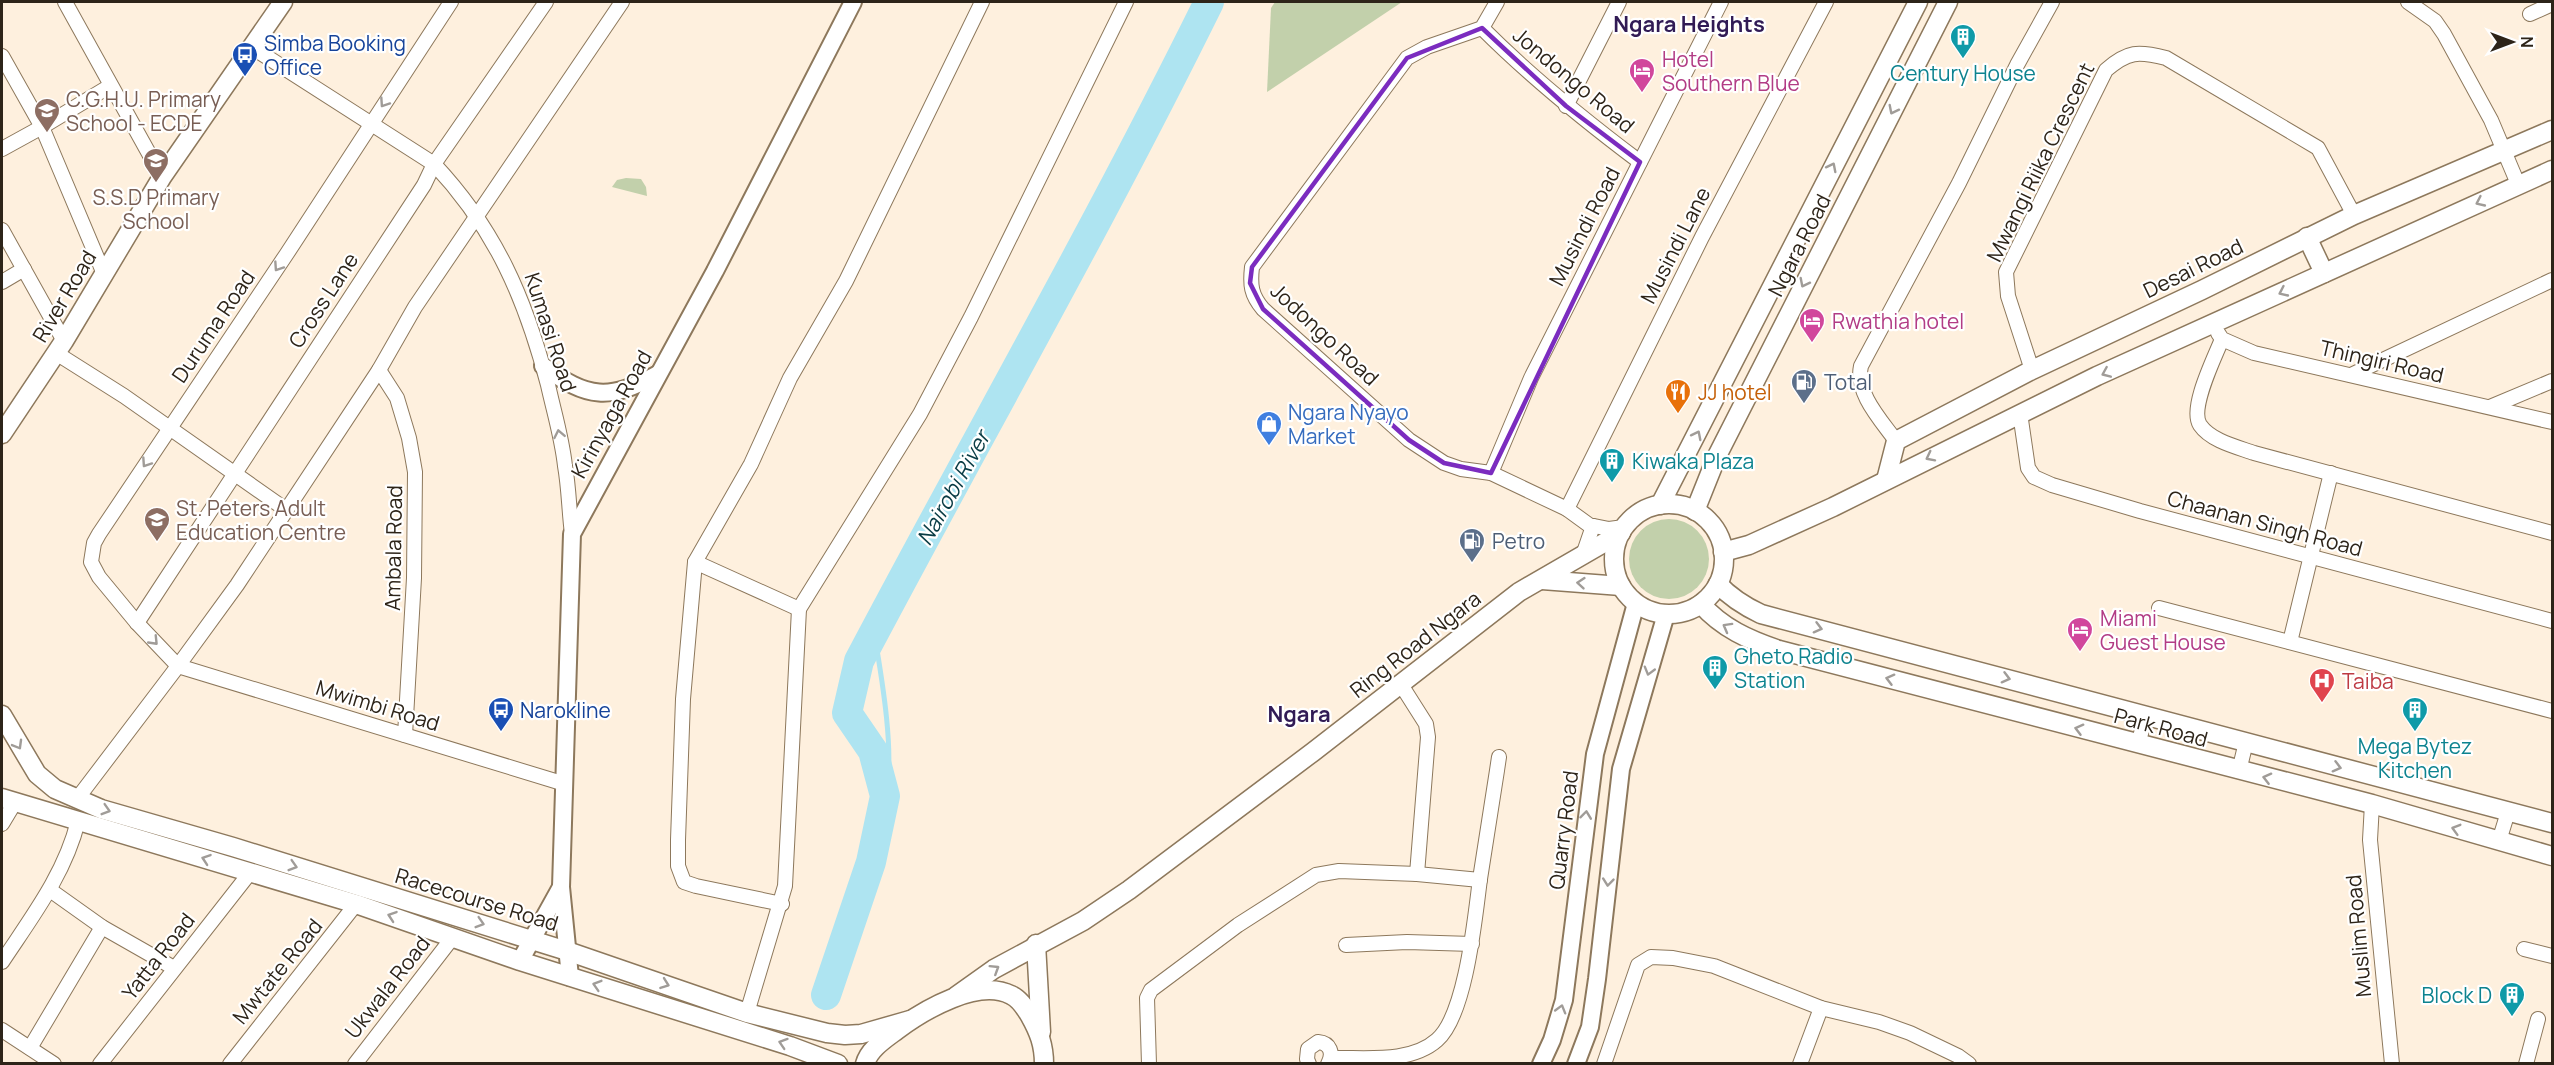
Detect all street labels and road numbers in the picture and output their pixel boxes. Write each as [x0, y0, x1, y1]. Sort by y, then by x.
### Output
street label: Jondongo Road [1507, 21, 1641, 139]
street label: Mwangi Riika Crescent [1980, 58, 2100, 266]
street label: Musindi Road [1542, 162, 1626, 290]
street label: Musindi Lane [1634, 182, 1716, 308]
street label: Ngara Road [1761, 189, 1837, 301]
street label: Desai Road [2138, 232, 2248, 304]
street label: River Road [26, 245, 102, 347]
street label: Cross Lane [282, 247, 364, 353]
street label: Duruma Road [165, 264, 261, 388]
street label: Kumasi Road [519, 269, 583, 395]
street label: Jodongo Road [1265, 277, 1385, 391]
street label: Thingiri Road [2317, 333, 2447, 389]
street label: Kirinyaga Road [564, 345, 658, 483]
street label: Chaanan Singh Road [2164, 483, 2366, 563]
street label: Ambala Road [378, 485, 408, 611]
street label: Ring Road Ngara [1344, 584, 1486, 704]
street label: Mwimbi Road [313, 673, 443, 737]
street label: Park Road [2111, 701, 2211, 753]
street label: Quarry Road [1542, 769, 1584, 891]
street label: Racecourse Road [392, 861, 562, 937]
street label: Muslim Road [2339, 874, 2377, 998]
street label: Yatta Road [115, 907, 201, 1005]
street label: Mwtate Road [226, 912, 328, 1030]
street label: Ukwala Road [338, 930, 436, 1044]

